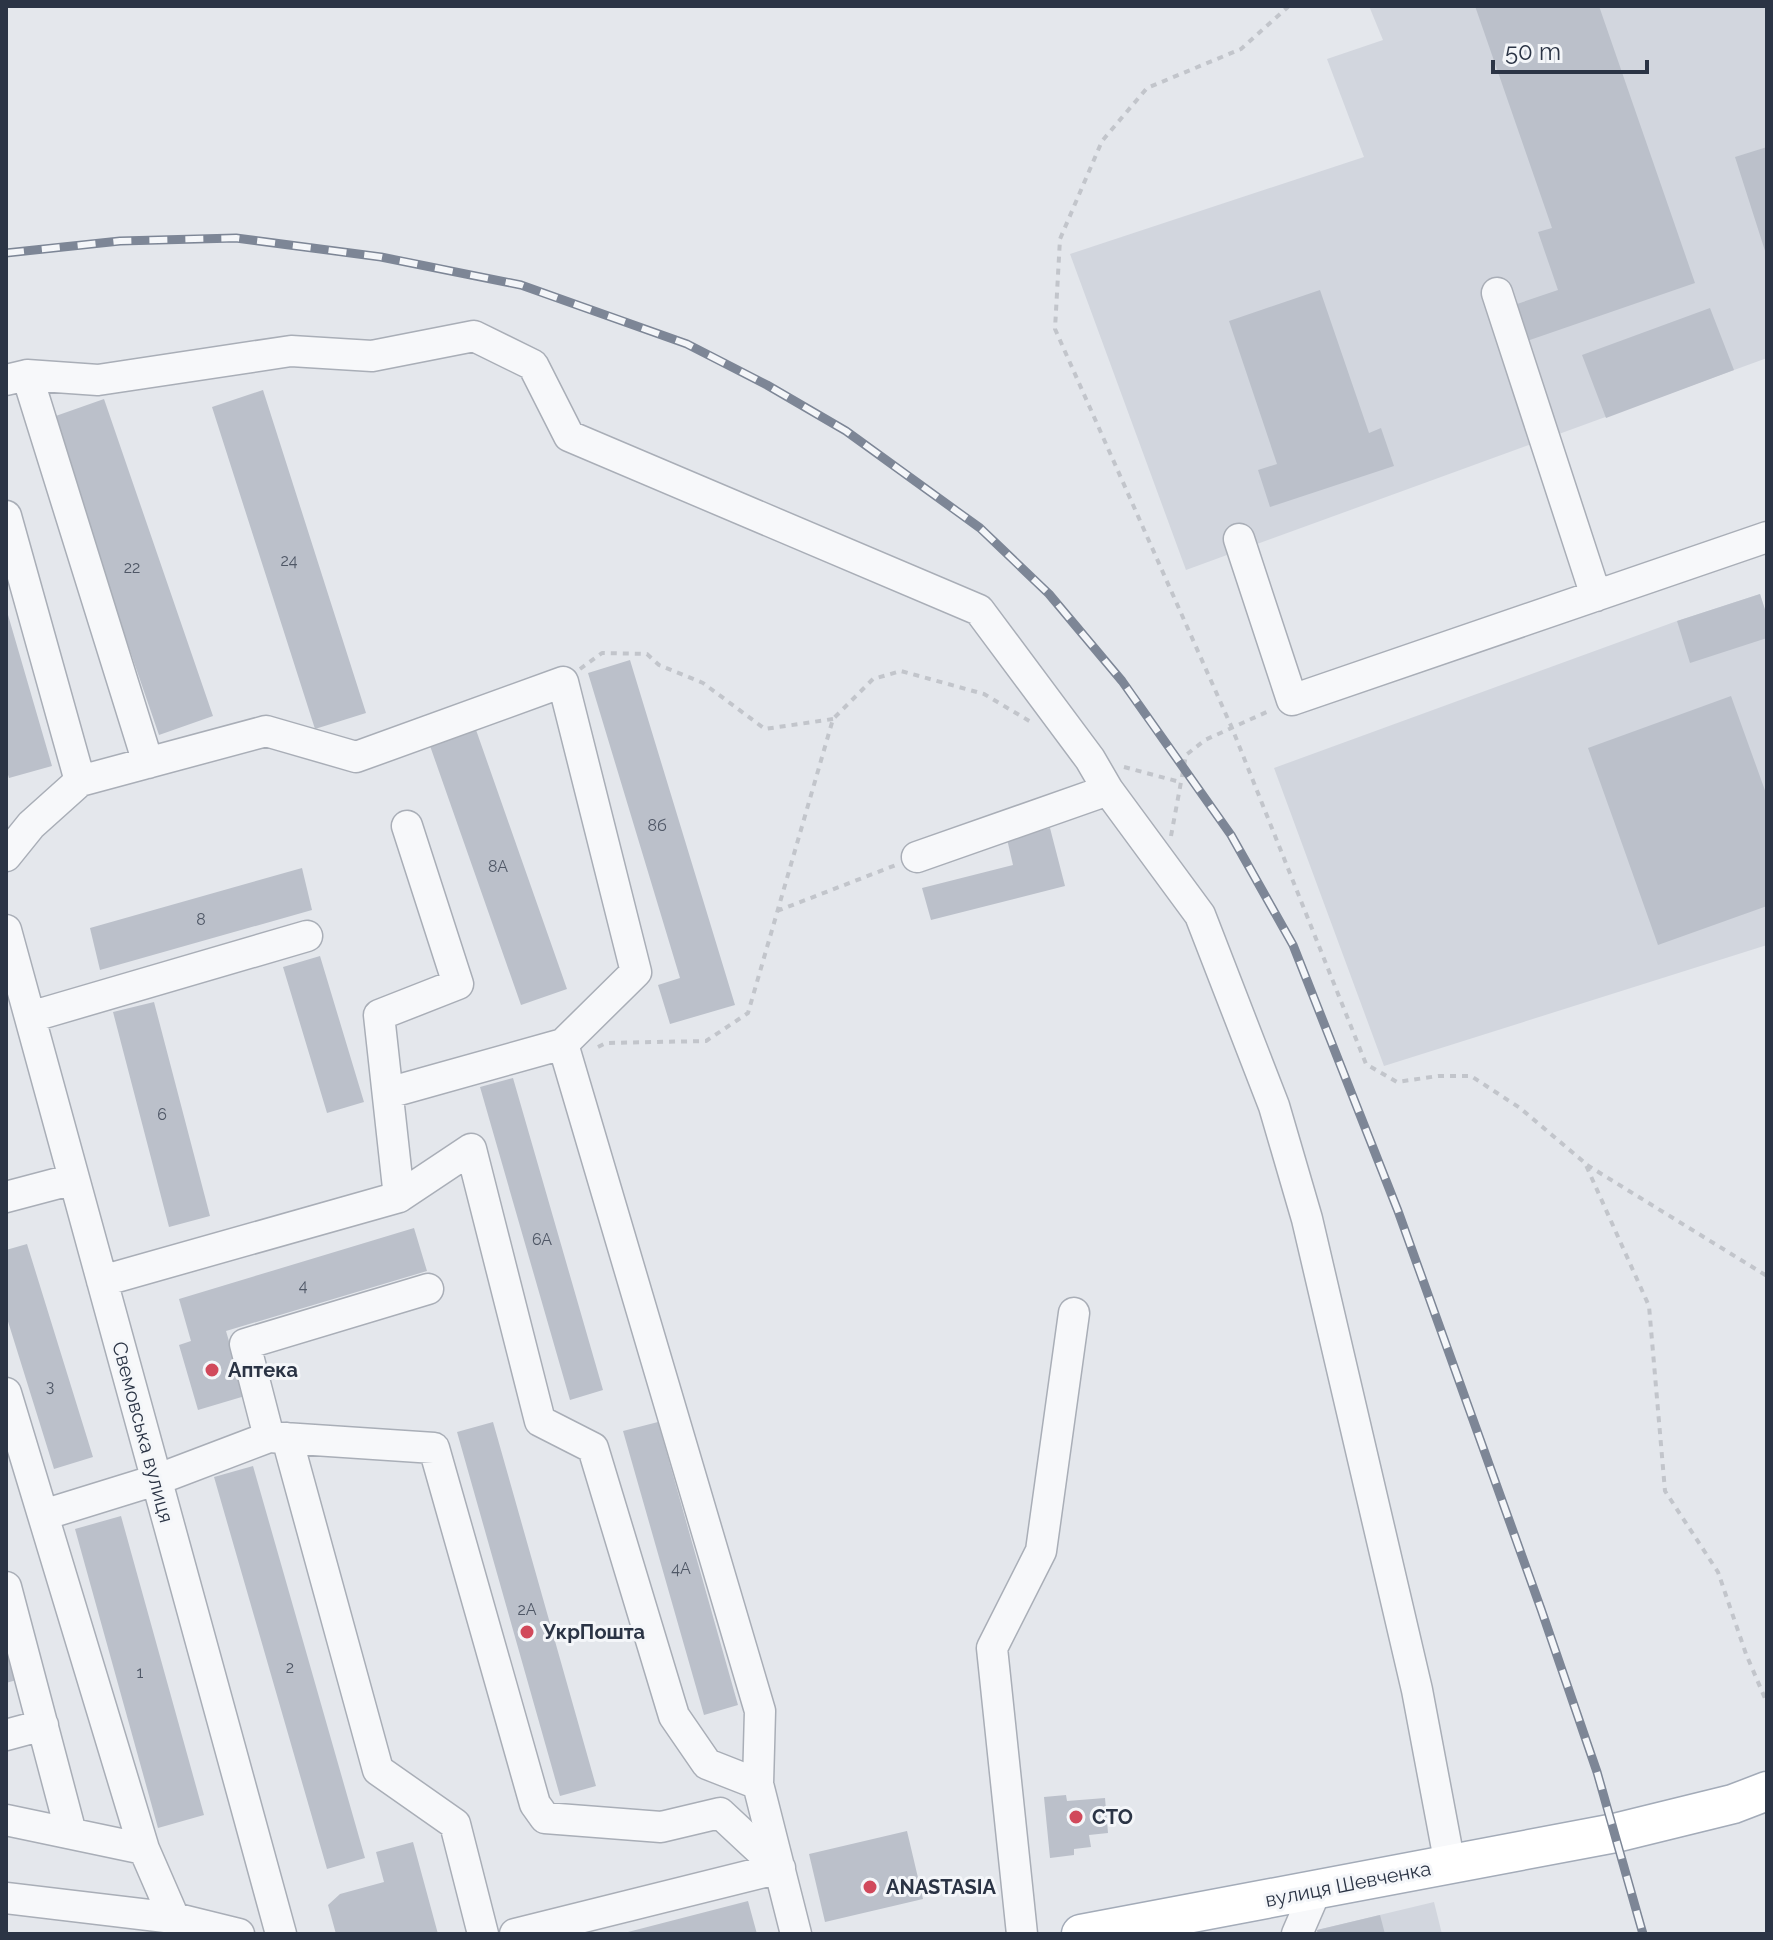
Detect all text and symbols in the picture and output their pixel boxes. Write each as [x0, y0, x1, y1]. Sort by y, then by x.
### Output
scale bar [1493, 24, 1647, 74]
text: 50 m [1505, 37, 1561, 66]
house number: 24 [280, 551, 298, 570]
house number: 22 [124, 558, 140, 577]
house number: 8б [647, 816, 667, 835]
house number: 8А [488, 857, 508, 876]
house number: 8 [196, 910, 206, 929]
house number: 6 [157, 1105, 167, 1124]
house number: 6А [532, 1230, 552, 1249]
house number: 4 [299, 1276, 308, 1295]
street label: Свемовська вулиця [107, 1339, 179, 1525]
place label: Аптека [228, 1358, 298, 1382]
marker: Аптека [203, 1361, 221, 1379]
house number: 3 [46, 1377, 54, 1396]
house number: 4А [671, 1559, 691, 1578]
house number: 2А [517, 1600, 537, 1619]
place label: УкрПошта [542, 1620, 645, 1644]
marker: УкрПошта [518, 1623, 536, 1641]
house number: 2 [286, 1658, 294, 1677]
house number: 1 [137, 1663, 144, 1682]
place label: СТО [1092, 1805, 1133, 1829]
marker: СТО [1067, 1808, 1085, 1826]
street label: вулиця Шевченка [1263, 1856, 1433, 1912]
place label: ANASTASIA [886, 1875, 997, 1899]
marker: ANASTASIA [861, 1878, 879, 1896]

